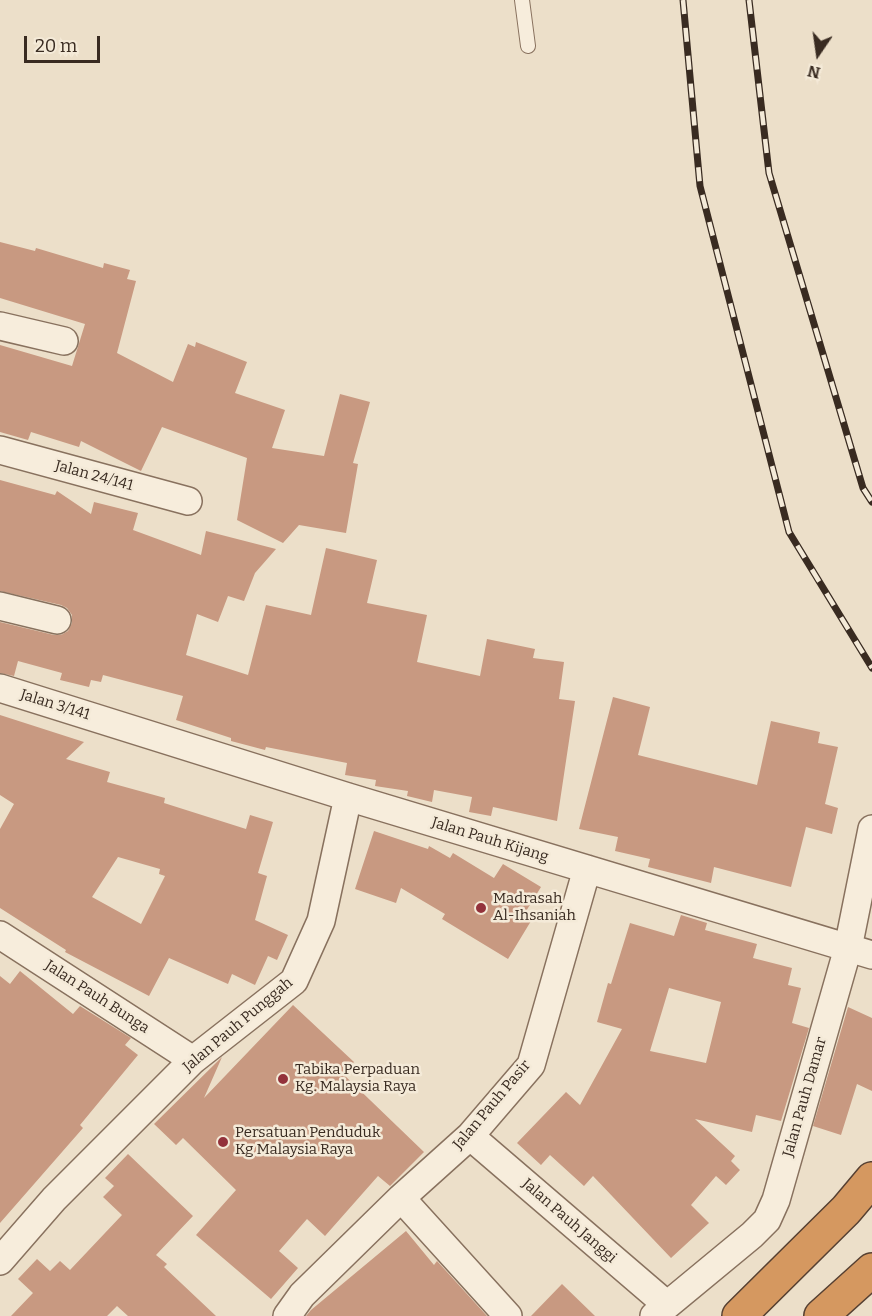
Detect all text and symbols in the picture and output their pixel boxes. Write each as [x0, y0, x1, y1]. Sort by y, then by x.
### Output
scale bar [27, 24, 104, 62]
north arrow [788, 24, 848, 84]
text: 20 m [35, 35, 77, 57]
text: N [806, 61, 822, 83]
street label: Jalan 24/141 [53, 457, 135, 495]
street label: Jalan 3/141 [18, 686, 92, 724]
street label: Jalan Pauh Kijang [429, 814, 551, 866]
place label: Madrasah Al-Ihsaniah [493, 890, 576, 925]
marker: Madrasah Al-Ihsaniah [474, 901, 488, 915]
street label: Jalan Pauh Bunga [41, 957, 153, 1037]
street label: Jalan Pauh Punggah [179, 974, 297, 1076]
street label: Jalan Pauh Damar [779, 1035, 831, 1159]
street label: Jalan Pauh Pasir [449, 1057, 535, 1153]
place label: Tabika Perpaduan Kg. Malaysia Raya [295, 1061, 420, 1096]
marker: Tabika Perpaduan Kg. Malaysia Raya [276, 1072, 290, 1086]
place label: Persatuan Penduduk Kg Malaysia Raya [235, 1124, 380, 1159]
marker: Persatuan Penduduk Kg Malaysia Raya [216, 1135, 230, 1149]
street label: Jalan Pauh Janggi [518, 1175, 620, 1267]

